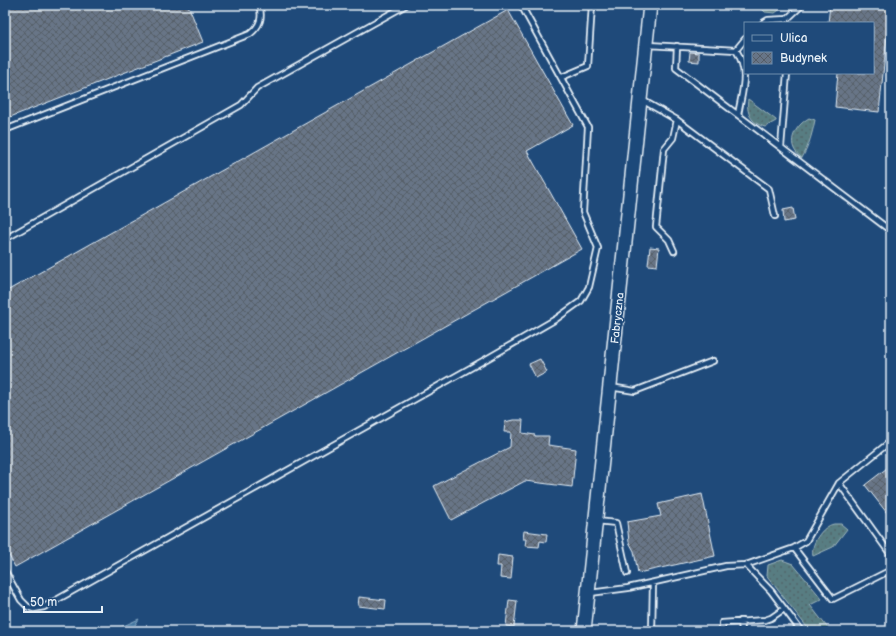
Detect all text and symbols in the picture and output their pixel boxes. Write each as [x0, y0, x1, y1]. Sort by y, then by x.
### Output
legend [744, 22, 874, 74]
text: Ulica [780, 31, 808, 46]
text: Budynek [780, 51, 827, 66]
street label: Fabryczna [608, 292, 627, 344]
scale bar [24, 588, 102, 614]
text: 50 m [30, 595, 57, 610]

